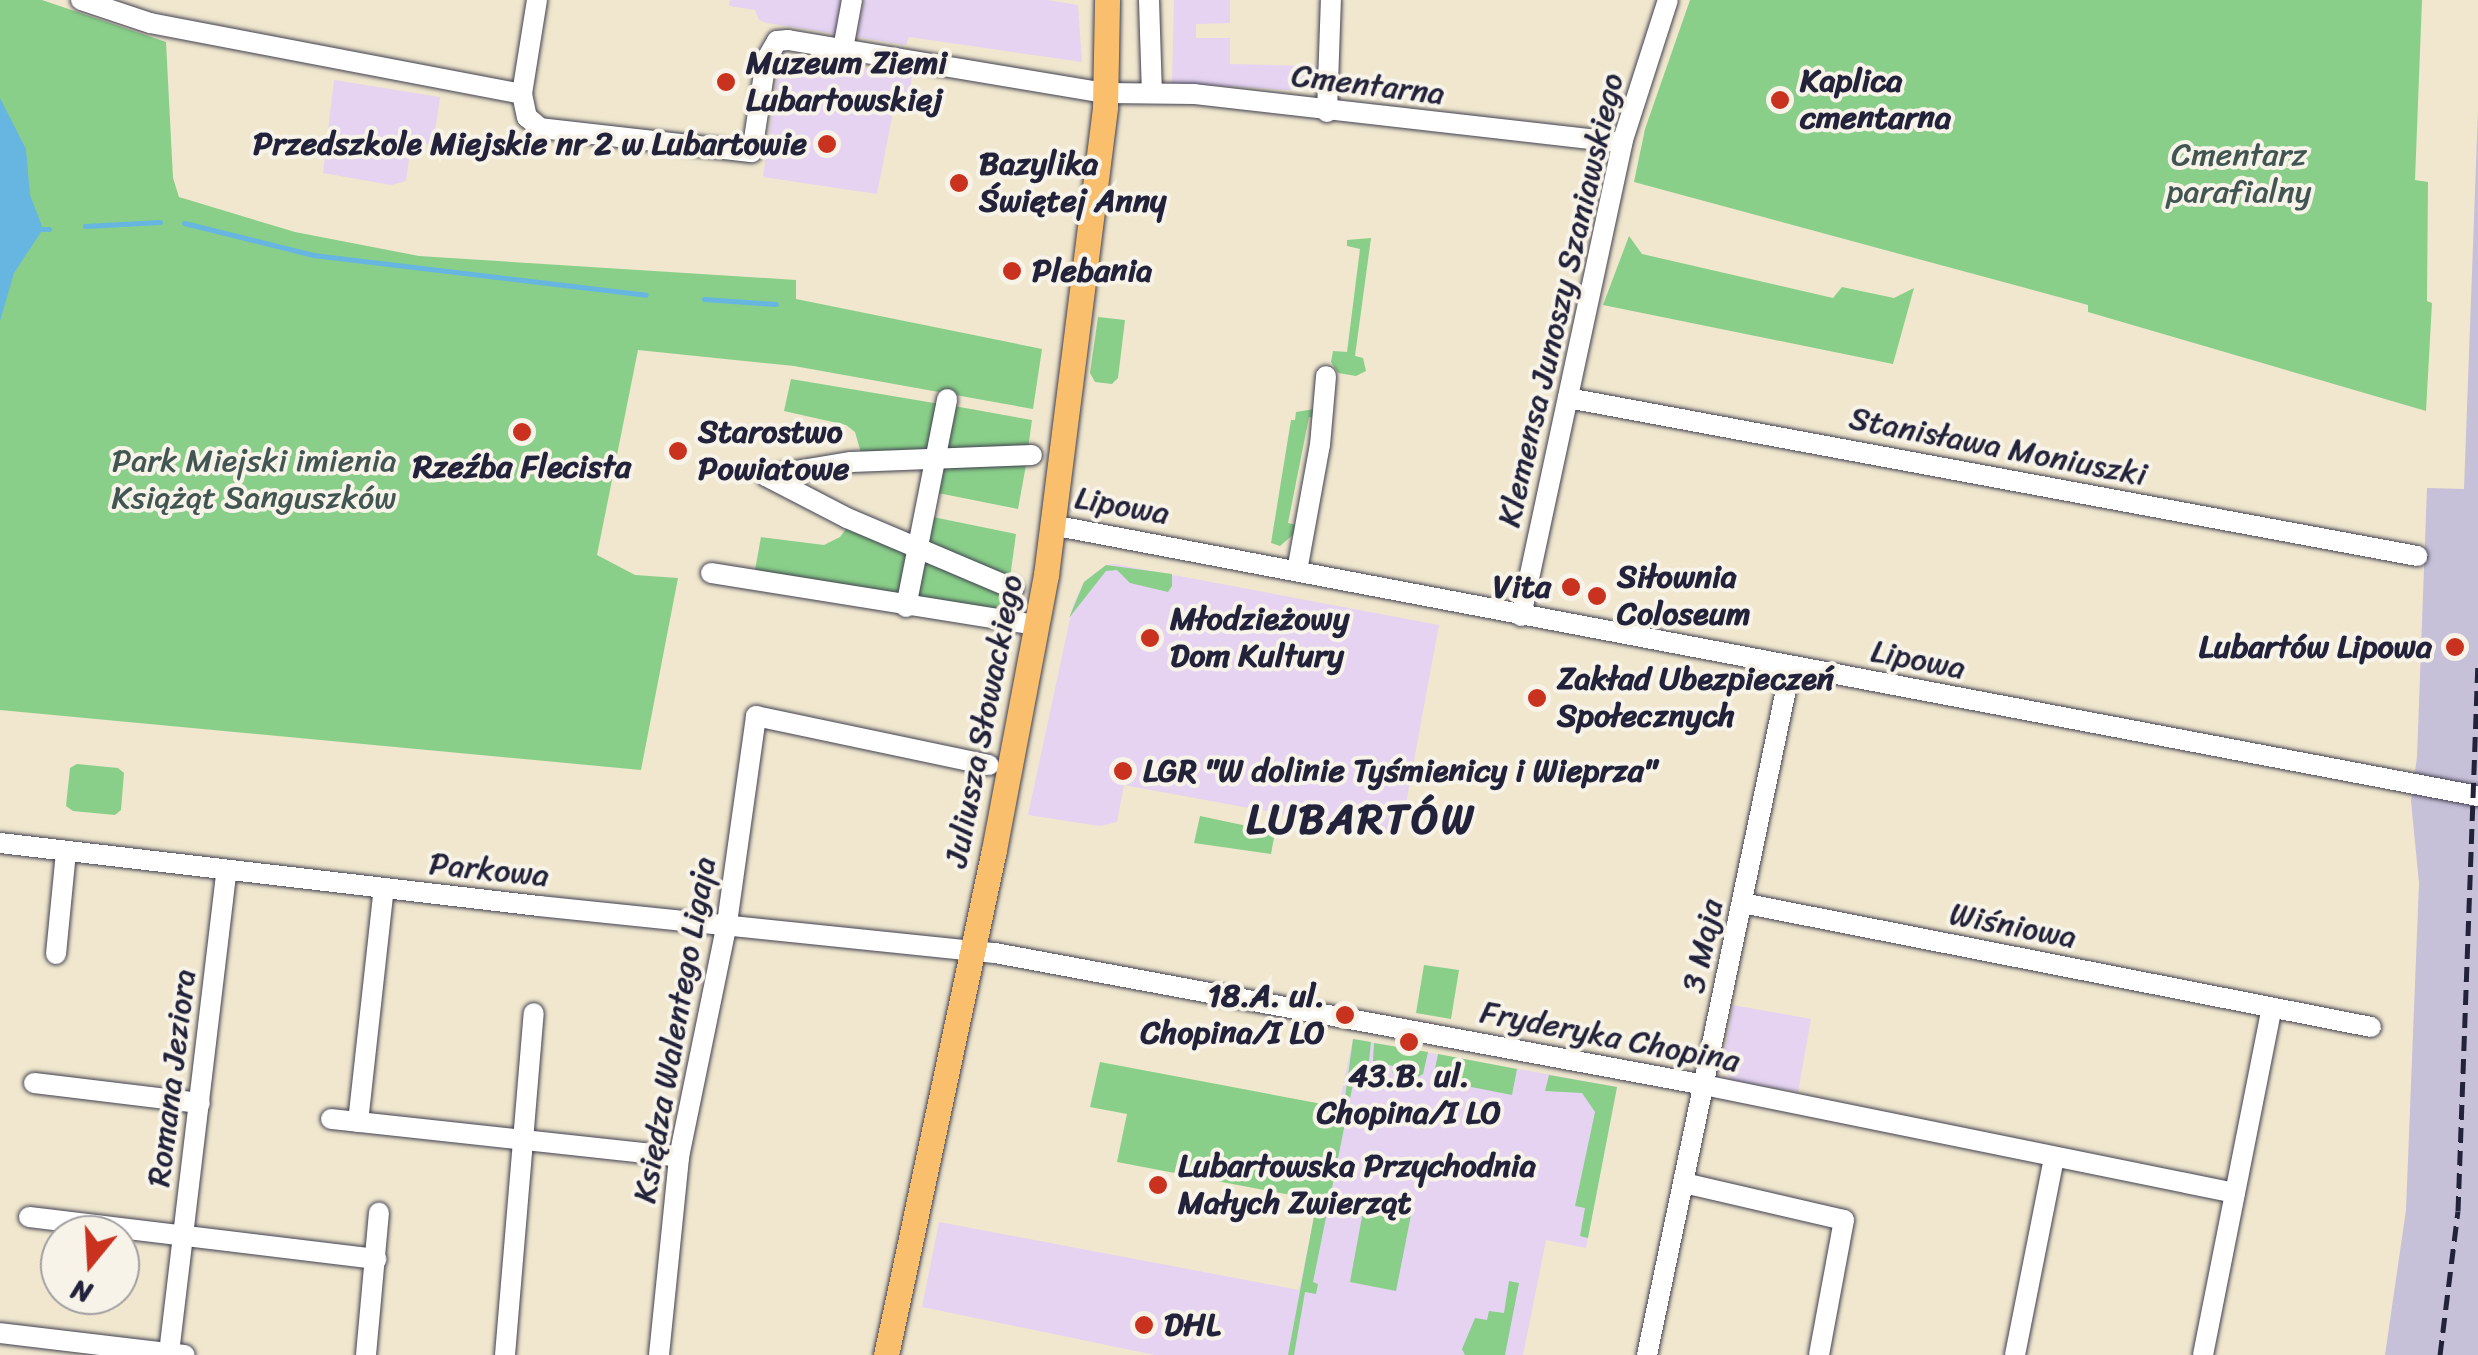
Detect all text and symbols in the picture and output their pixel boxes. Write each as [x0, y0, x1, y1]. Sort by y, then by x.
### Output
place label: Muzeum Ziemi Lubartowskiej [746, 45, 947, 120]
street label: Cmentarna [1289, 57, 1447, 113]
place label: Kaplica cmentarna [1800, 63, 1951, 138]
street label: Klemensa Junoszy Szaniawskiego [1490, 68, 1632, 532]
marker: Muzeum Ziemi Lubartowskiej [715, 71, 737, 93]
marker: Kaplica cmentarna [1769, 89, 1791, 111]
place label: Przedszkole Miejskie nr 2 w Lubartowie [252, 125, 807, 163]
marker: Przedszkole Miejskie nr 2 w Lubartowie [816, 133, 838, 155]
park label: Cmentarz parafialny [2167, 137, 2311, 212]
place label: Bazylika Świętej Anny [979, 146, 1166, 221]
marker: Bazylika Świętej Anny [948, 172, 970, 194]
place label: Plebania [1032, 252, 1152, 290]
marker: Plebania [1001, 260, 1023, 282]
street label: Stanisława Moniuszki [1845, 399, 2151, 495]
place label: Starostwo Powiatowe [698, 414, 849, 489]
marker: Rzeźba Flecista [511, 421, 533, 443]
marker: Starostwo Powiatowe [667, 440, 689, 462]
park label: Park Miejski imienia Książąt Sanguszków [112, 443, 396, 518]
place label: Rzeźba Flecista [413, 448, 631, 486]
street label: Lipowa [1072, 479, 1172, 533]
place label: Siłownia Coloseum [1617, 559, 1750, 634]
place label: Vita [1493, 568, 1551, 606]
street label: Juliusza Słowackiego [937, 571, 1031, 871]
marker: Vita [1560, 576, 1582, 598]
marker: Siłownia Coloseum [1586, 585, 1608, 607]
place label: Młodzieżowy Dom Kultury [1170, 601, 1349, 676]
marker: Młodzieżowy Dom Kultury [1139, 627, 1161, 649]
place label: Lubartów Lipowa [2199, 628, 2432, 666]
street label: Lipowa [1868, 632, 1968, 688]
marker: Lubartów Lipowa [2442, 634, 2468, 660]
place label: Zakład Ubezpieczeń Społecznych [1557, 661, 1836, 736]
marker: Zakład Ubezpieczeń Społecznych [1526, 687, 1548, 709]
place label: LGR "W dolinie Tyśmienicy i Wieprza" [1143, 752, 1658, 790]
marker: LGR "W dolinie Tyśmienicy i Wieprza" [1112, 760, 1134, 782]
district label: LUBARTÓW [1246, 794, 1476, 844]
street label: Parkowa [427, 845, 551, 895]
street label: Księdza Walentego Ligaja [626, 854, 724, 1206]
street label: Wiśniowa [1946, 895, 2080, 957]
street label: 3 Maja [1674, 896, 1732, 996]
street label: Romana Jeziora [140, 967, 204, 1189]
place label: 18.A. ul. Chopina/I LO [1140, 978, 1325, 1053]
street label: Fryderyka Chopina [1477, 993, 1743, 1081]
marker: 18.A. ul. Chopina/I LO [1334, 1004, 1356, 1026]
marker: 43.B. ul. Chopina/I LO [1398, 1031, 1420, 1053]
place label: 43.B. ul. Chopina/I LO [1317, 1058, 1501, 1133]
place label: Lubartowska Przychodnia Małych Zwierząt [1178, 1148, 1536, 1223]
marker: Lubartowska Przychodnia Małych Zwierząt [1147, 1174, 1169, 1196]
north arrow [40, 1215, 140, 1315]
text: N [64, 1266, 98, 1318]
place label: DHL [1164, 1306, 1221, 1344]
marker: DHL [1133, 1314, 1155, 1336]

